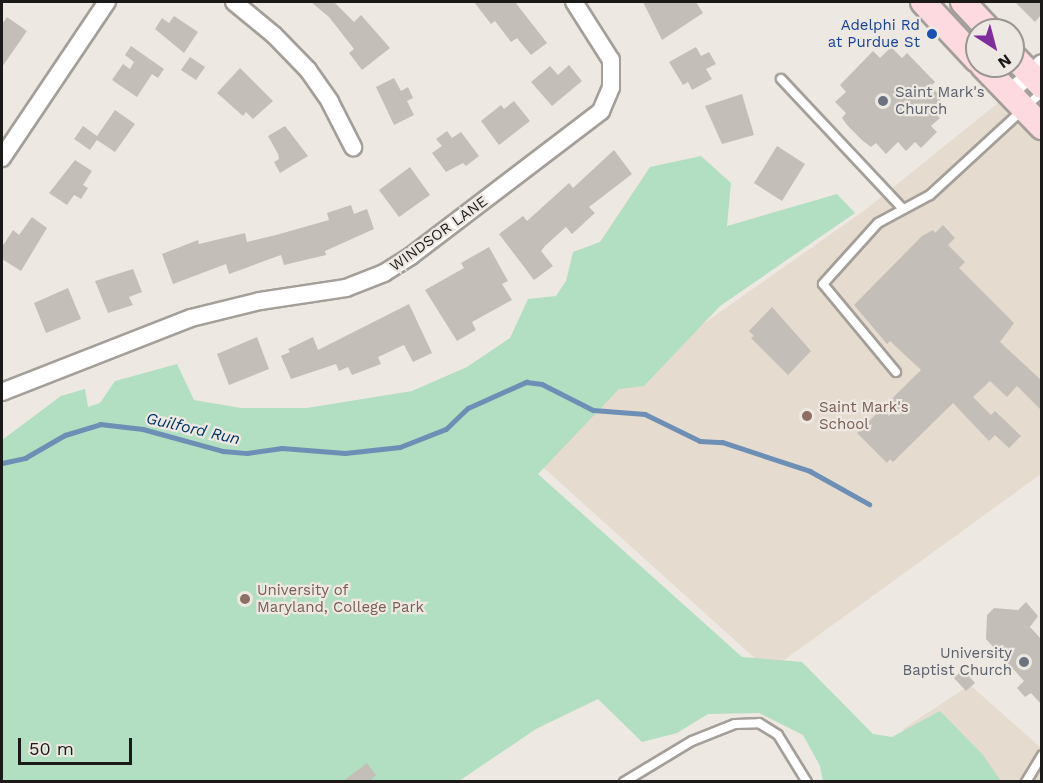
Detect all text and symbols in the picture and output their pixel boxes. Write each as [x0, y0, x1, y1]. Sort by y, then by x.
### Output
place label: Adelphi Rd at Purdue St [828, 16, 920, 51]
north arrow [965, 18, 1025, 78]
marker: Adelphi Rd at Purdue St [925, 27, 939, 41]
text: N [994, 50, 1015, 73]
place label: Saint Mark's Church [895, 83, 985, 118]
marker: Saint Mark's Church [876, 94, 890, 108]
street label: WINDSOR LANE [387, 193, 491, 275]
place label: Saint Mark's School [819, 398, 909, 433]
water label: Guilford Run [144, 409, 242, 449]
marker: Saint Mark's School [800, 409, 814, 423]
place label: University of Maryland, College Park [257, 581, 424, 616]
marker: University of Maryland, College Park [238, 592, 252, 606]
place label: University Baptist Church [902, 644, 1012, 679]
marker: University Baptist Church [1017, 655, 1031, 669]
scale bar [21, 726, 135, 764]
text: 50 m [29, 738, 74, 759]

